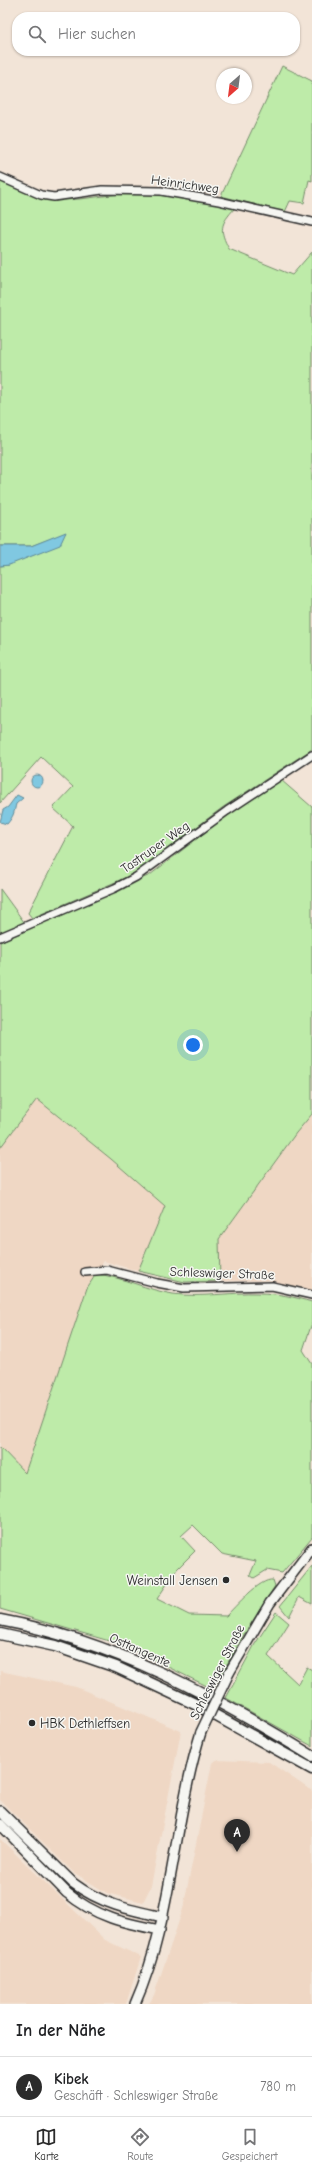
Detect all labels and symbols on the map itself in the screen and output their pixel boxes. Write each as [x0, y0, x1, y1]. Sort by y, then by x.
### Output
north arrow [216, 68, 252, 104]
street label: Heinrichweg [150, 172, 220, 196]
street label: Tastruper Weg [118, 818, 192, 876]
your location [183, 1035, 203, 1055]
street label: Schleswiger Straße [169, 1264, 275, 1282]
place label: Weinstall Jensen [127, 1573, 218, 1588]
marker: Weinstall Jensen [221, 1575, 231, 1585]
street label: Schleswiger Straße [187, 1622, 248, 1722]
street label: Osttangente [107, 1630, 173, 1670]
place label: HBK Dethleffsen [40, 1716, 130, 1731]
marker: HBK Dethleffsen [27, 1718, 37, 1728]
pin: A [224, 1819, 250, 1852]

